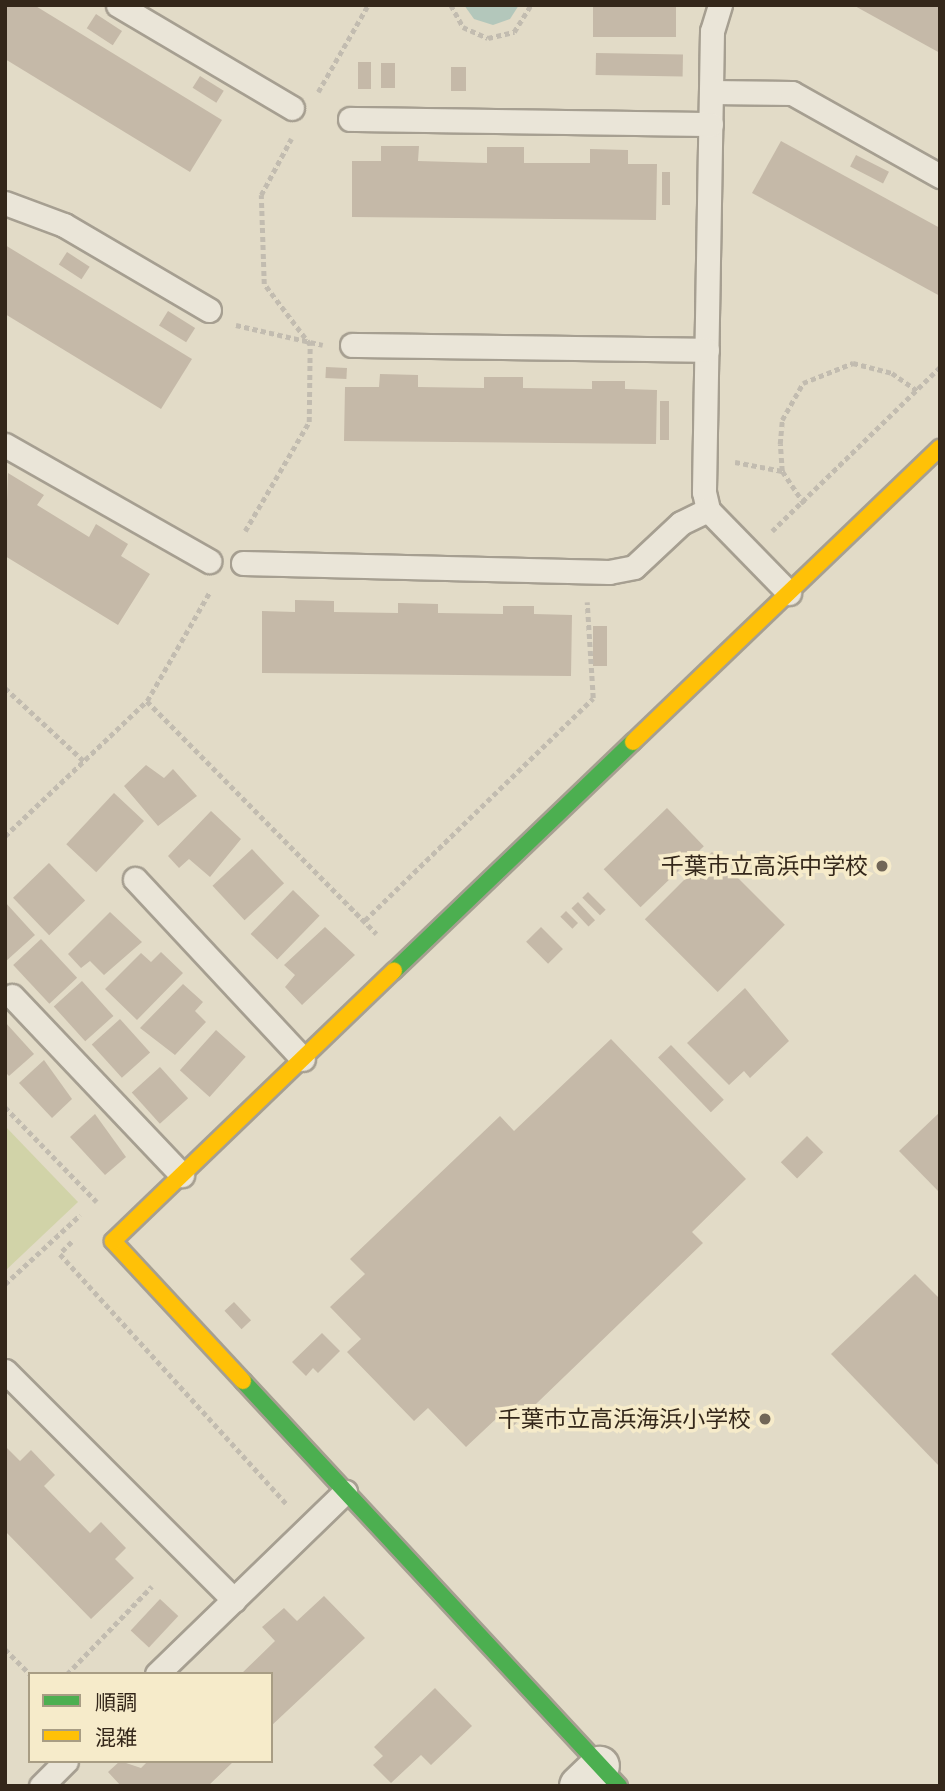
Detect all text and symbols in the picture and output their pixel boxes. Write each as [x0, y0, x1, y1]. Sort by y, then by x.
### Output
place label: 千葉市立高浜中学校 [661, 852, 868, 880]
marker: 千葉市立高浜中学校 [874, 858, 890, 874]
place label: 千葉市立高浜海浜小学校 [498, 1405, 751, 1433]
marker: 千葉市立高浜海浜小学校 [757, 1411, 773, 1427]
legend [28, 1672, 273, 1763]
text: 順調 [95, 1689, 137, 1716]
text: 混雑 [95, 1724, 137, 1751]

